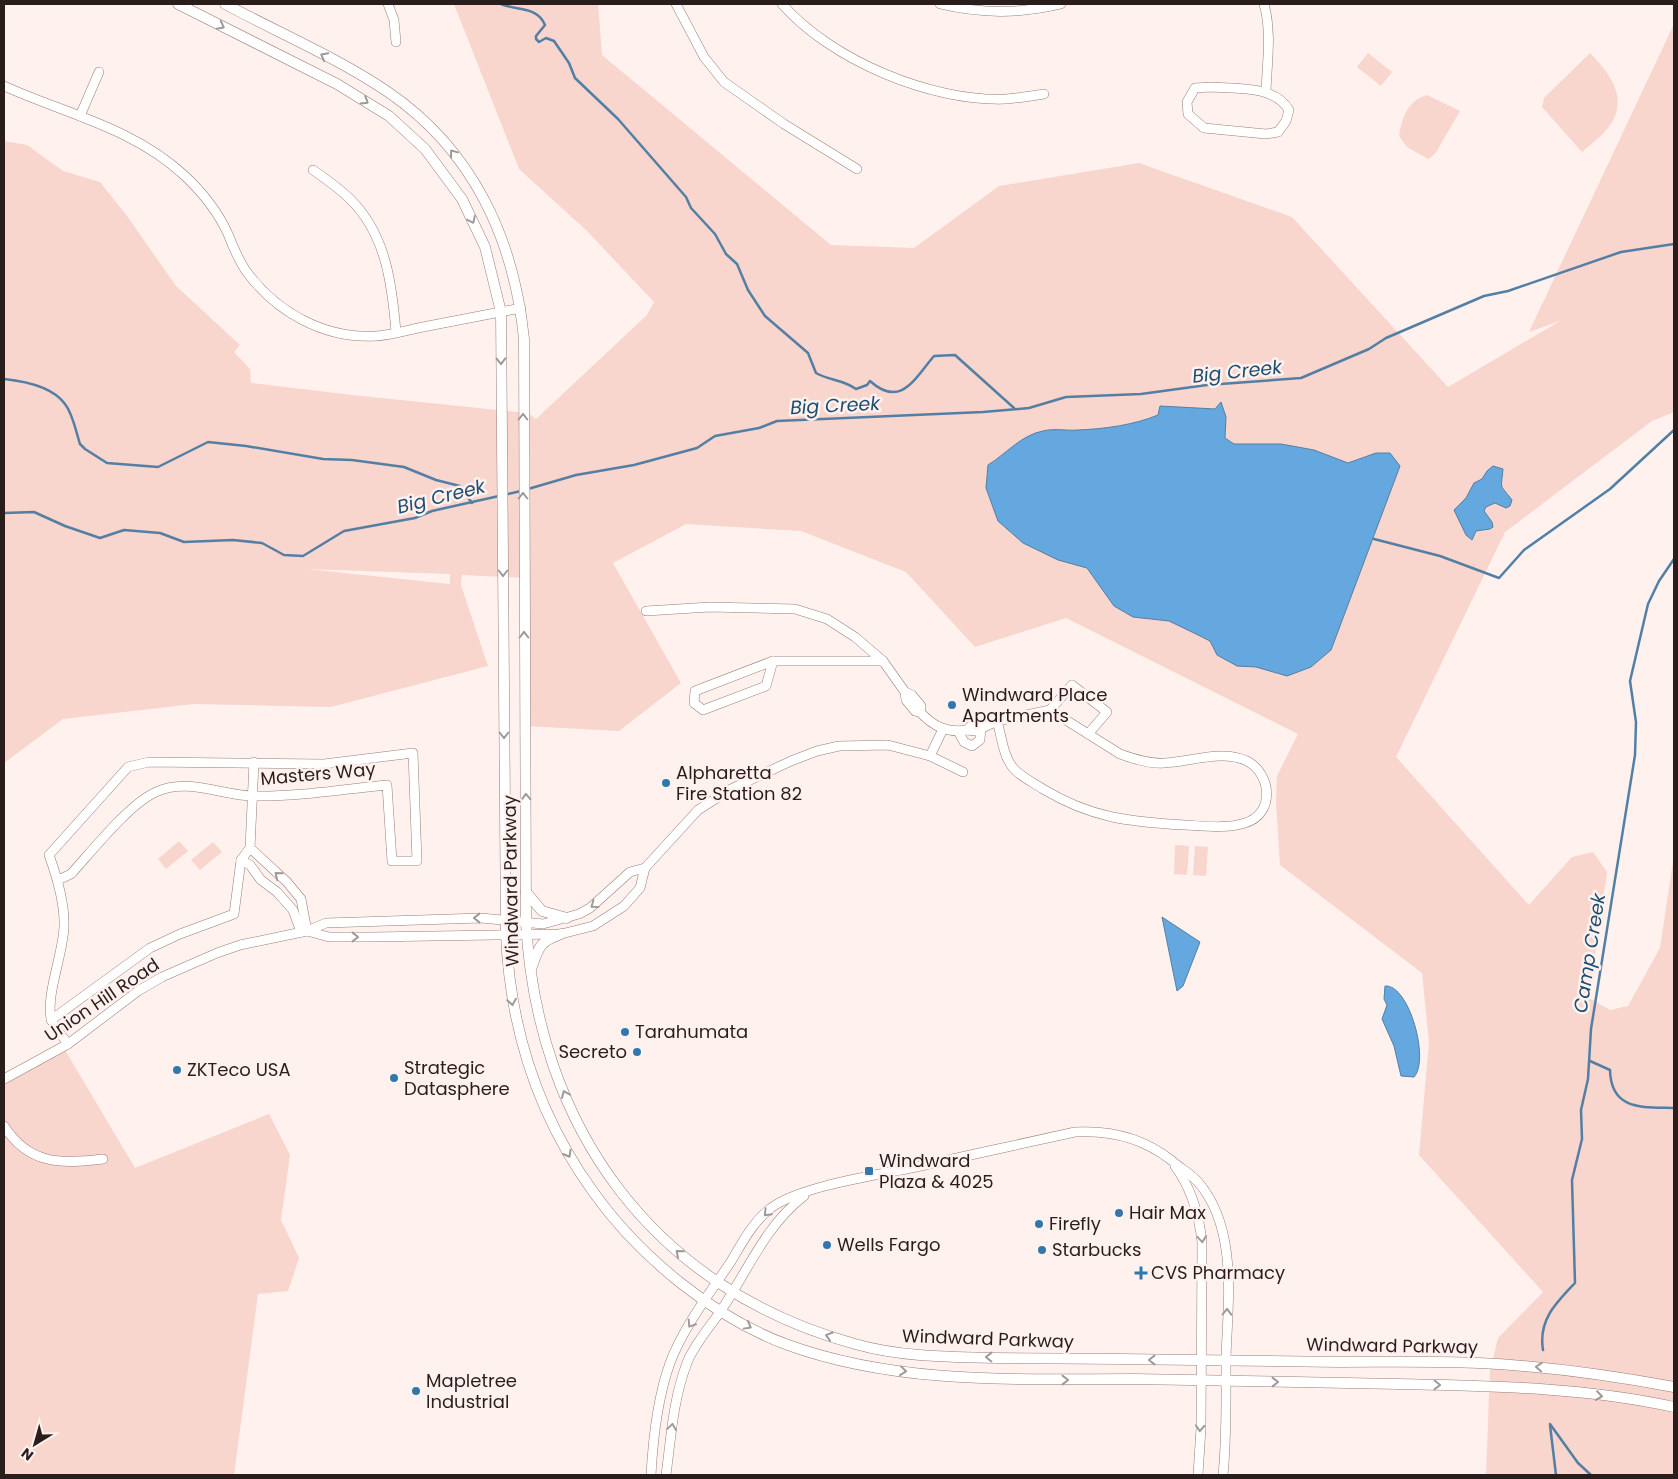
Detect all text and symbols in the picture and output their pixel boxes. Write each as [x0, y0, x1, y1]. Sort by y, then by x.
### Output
one-way arrow [216, 20, 225, 30]
one-way arrow [321, 53, 330, 63]
one-way arrow [360, 95, 369, 104]
one-way arrow [450, 149, 459, 159]
one-way arrow [466, 215, 476, 224]
water label: Big Creek [1191, 353, 1284, 390]
one-way arrow [496, 357, 506, 365]
water label: Big Creek [789, 390, 882, 421]
one-way arrow [518, 412, 528, 420]
water label: Big Creek [394, 472, 489, 520]
one-way arrow [518, 492, 528, 500]
one-way arrow [498, 570, 508, 577]
one-way arrow [519, 631, 529, 638]
place label: Windward Place Apartments [962, 682, 1107, 728]
marker: Windward Place Apartments [946, 699, 958, 711]
one-way arrow [499, 732, 509, 740]
street label: Masters Way [259, 756, 377, 791]
place label: Alpharetta Fire Station 82 [676, 760, 802, 806]
marker: Alpharetta Fire Station 82 [660, 777, 672, 789]
one-way arrow [520, 793, 531, 801]
street label: Windward Parkway [497, 795, 524, 967]
one-way arrow [275, 871, 284, 880]
water label: Camp Creek [1567, 890, 1612, 1015]
one-way arrow [591, 899, 600, 907]
one-way arrow [473, 913, 480, 923]
one-way arrow [352, 932, 359, 942]
street label: Union Hill Road [39, 952, 164, 1047]
one-way arrow [507, 998, 517, 1007]
place label: Tarahumata [635, 1019, 748, 1044]
marker: Tarahumata [619, 1026, 631, 1038]
place label: Secreto [558, 1039, 627, 1064]
marker: Secreto [631, 1046, 643, 1058]
place label: Strategic Datasphere [404, 1055, 510, 1101]
place label: ZKTeco USA [187, 1057, 291, 1082]
marker: ZKTeco USA [171, 1064, 183, 1076]
marker: Strategic Datasphere [388, 1072, 400, 1084]
one-way arrow [561, 1090, 572, 1099]
one-way arrow [562, 1148, 572, 1157]
place label: Windward Plaza & 4025 [879, 1148, 994, 1194]
marker: Windward Plaza & 4025 [863, 1165, 875, 1177]
place label: Hair Max [1129, 1200, 1206, 1225]
one-way arrow [764, 1207, 773, 1216]
marker: Hair Max [1113, 1207, 1125, 1219]
place label: Firefly [1049, 1211, 1101, 1236]
marker: Firefly [1033, 1218, 1045, 1230]
place label: Wells Fargo [837, 1232, 940, 1257]
one-way arrow [1196, 1235, 1207, 1243]
place label: Starbucks [1052, 1237, 1141, 1262]
marker: Wells Fargo [821, 1239, 833, 1251]
marker: Starbucks [1036, 1244, 1048, 1256]
one-way arrow [675, 1250, 684, 1259]
place label: CVS Pharmacy [1151, 1260, 1285, 1285]
marker: CVS Pharmacy [1135, 1267, 1147, 1279]
one-way arrow [1222, 1308, 1232, 1316]
one-way arrow [688, 1319, 697, 1328]
one-way arrow [742, 1319, 751, 1329]
street label: Windward Parkway [902, 1323, 1074, 1354]
one-way arrow [826, 1332, 834, 1342]
street label: Windward Parkway [1306, 1332, 1478, 1359]
one-way arrow [985, 1352, 993, 1363]
one-way arrow [1148, 1355, 1156, 1365]
one-way arrow [1535, 1362, 1543, 1373]
one-way arrow [899, 1365, 907, 1376]
place label: Mapletree Industrial [426, 1368, 517, 1414]
one-way arrow [1061, 1375, 1069, 1385]
one-way arrow [1271, 1376, 1279, 1387]
one-way arrow [1434, 1380, 1442, 1390]
marker: Mapletree Industrial [410, 1385, 422, 1397]
one-way arrow [1596, 1390, 1604, 1401]
north arrow [10, 1419, 60, 1469]
one-way arrow [666, 1422, 677, 1430]
one-way arrow [1195, 1424, 1206, 1432]
text: N [17, 1443, 37, 1466]

